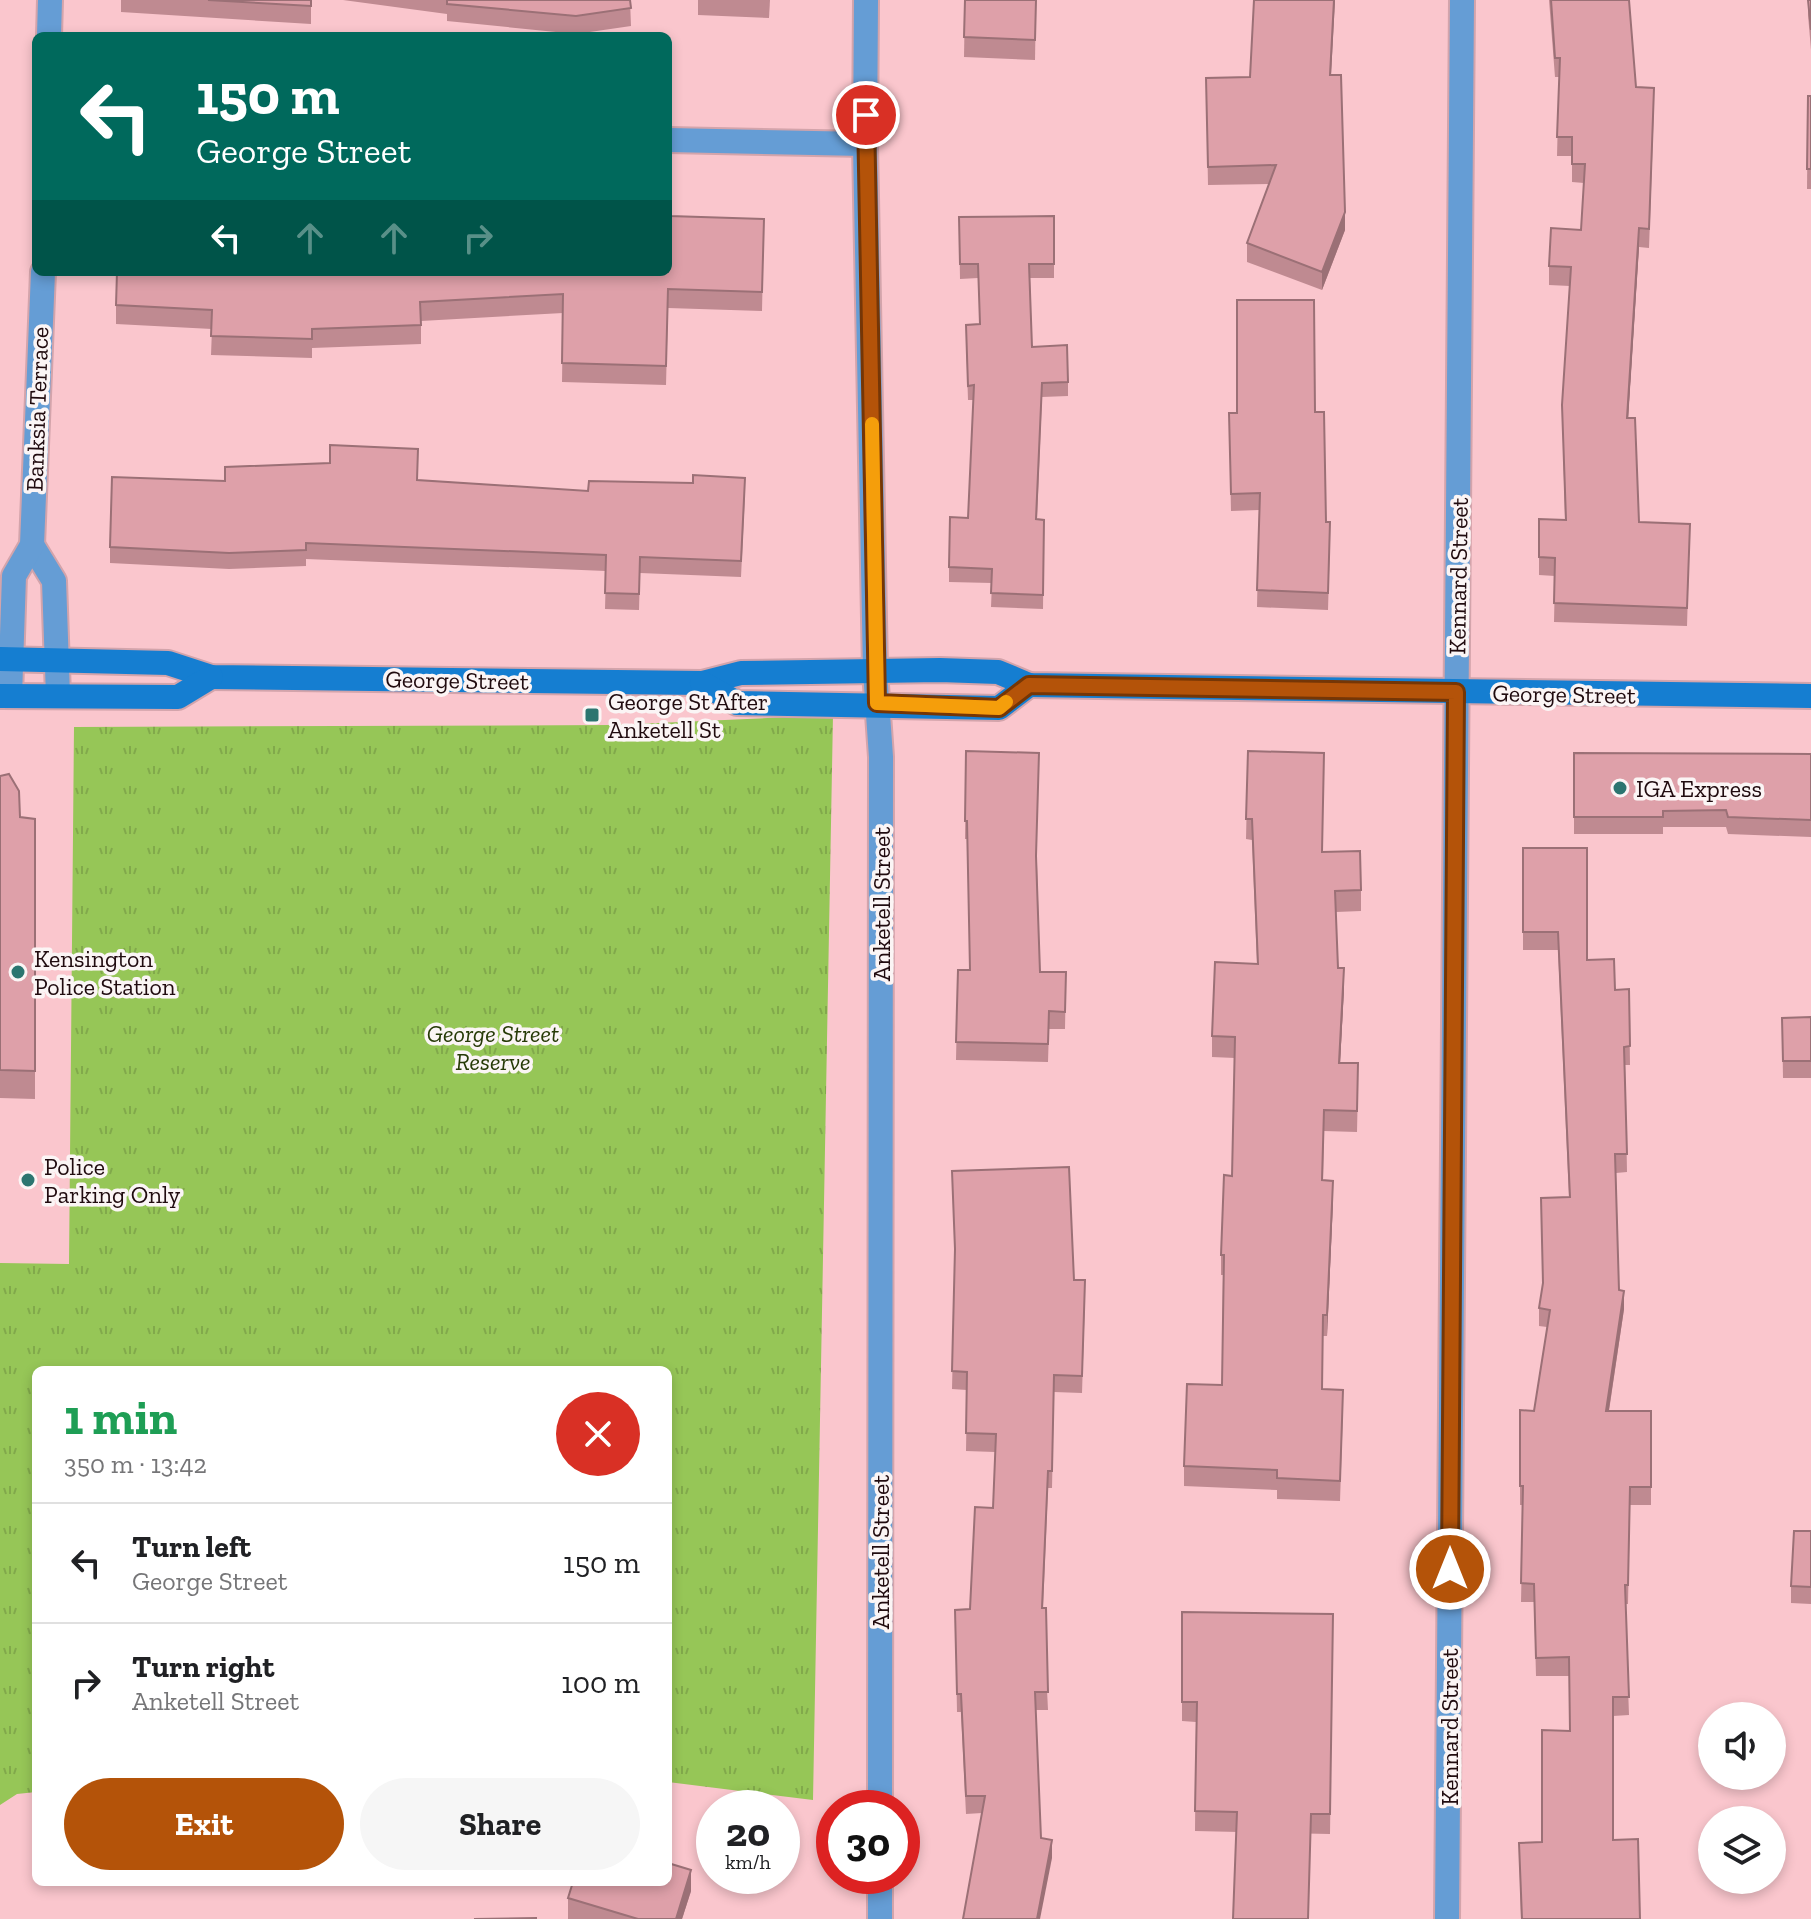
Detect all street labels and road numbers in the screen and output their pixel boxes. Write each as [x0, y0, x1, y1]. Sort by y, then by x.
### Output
street label: Banksia Terrace [20, 326, 54, 492]
street label: Kennard Street [1442, 497, 1474, 655]
street label: George Street [385, 664, 529, 696]
street label: George Street [1492, 678, 1636, 710]
street label: Anketell Street [867, 827, 896, 981]
street label: Anketell Street [866, 1475, 895, 1629]
street label: Kennard Street [1435, 1648, 1464, 1806]

